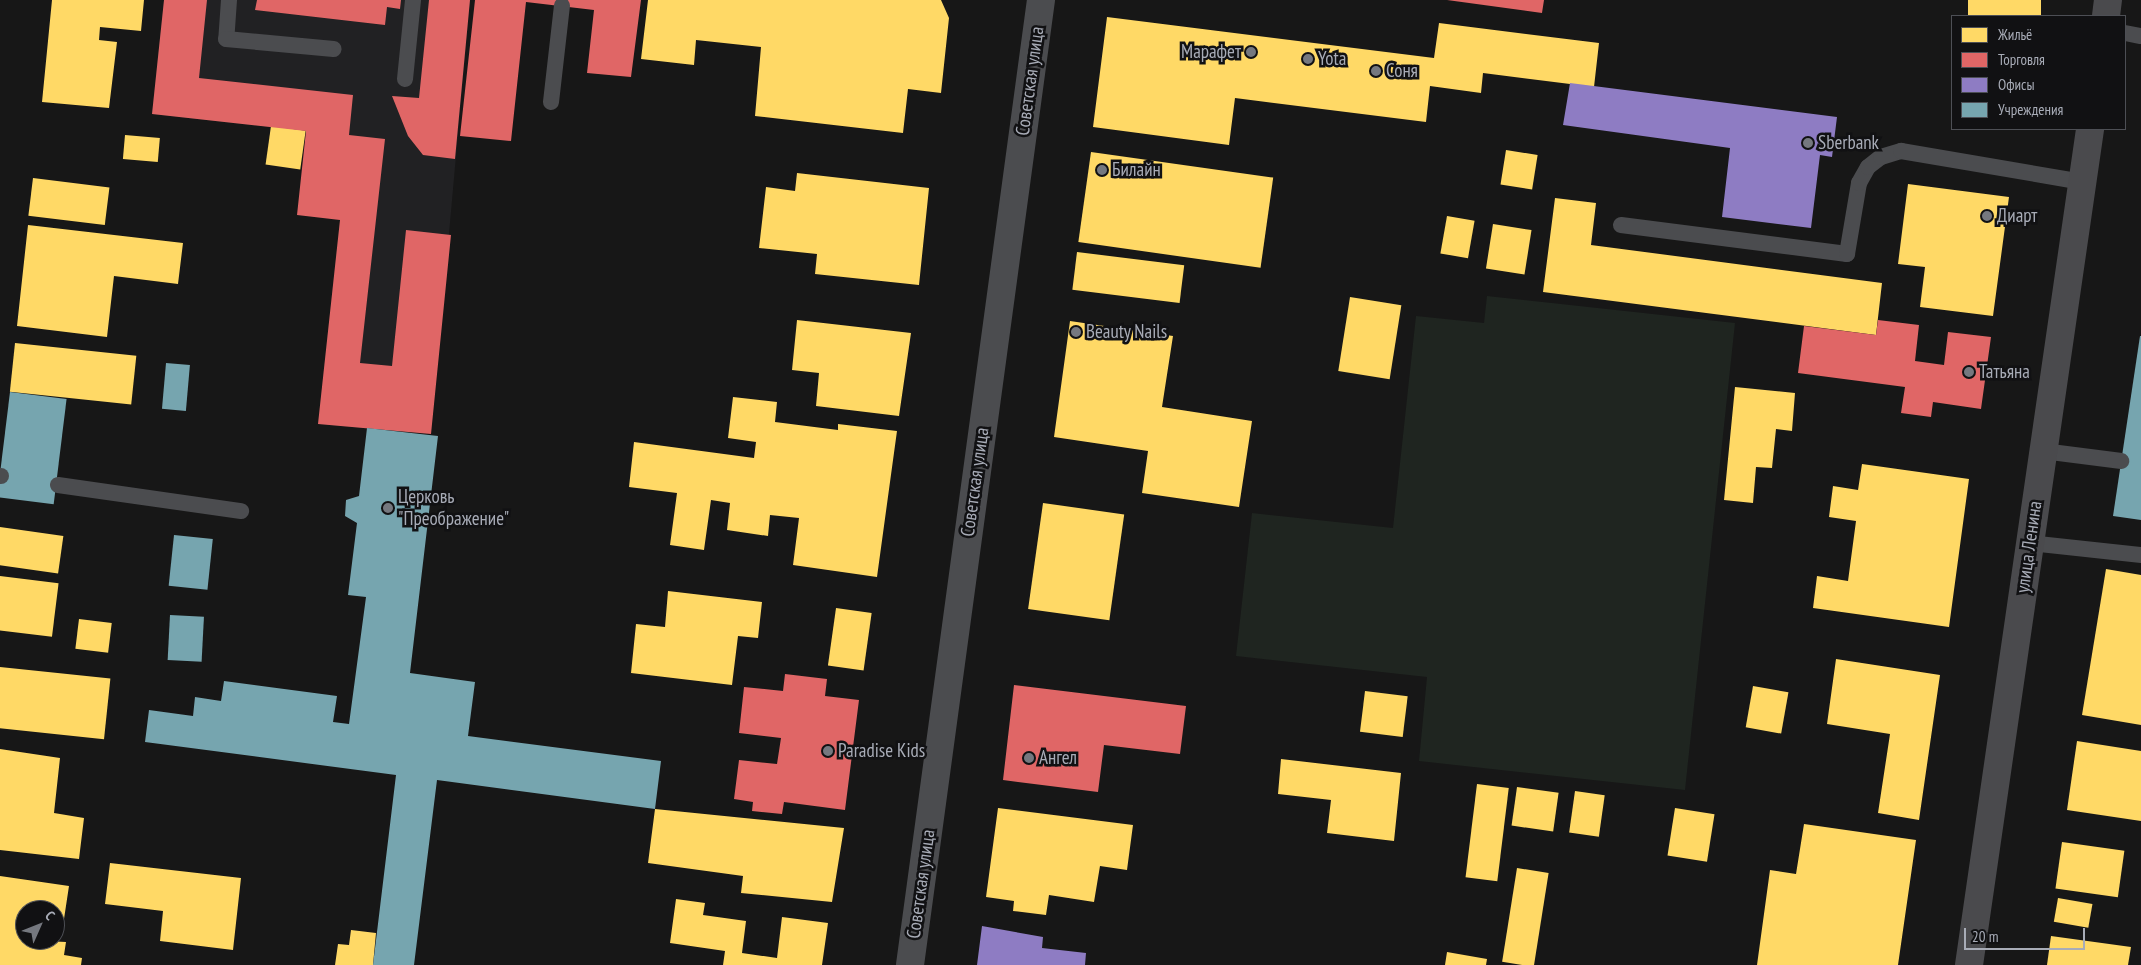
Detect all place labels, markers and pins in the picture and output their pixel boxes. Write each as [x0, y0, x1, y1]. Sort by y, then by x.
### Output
place label: Марафет [1181, 41, 1241, 63]
marker: Марафет [1245, 46, 1257, 58]
place label: Yota [1318, 48, 1346, 70]
marker: Yota [1302, 53, 1314, 65]
place label: Соня [1386, 60, 1418, 82]
marker: Соня [1370, 65, 1382, 77]
place label: Sberbank [1818, 132, 1879, 154]
marker: Sberbank [1802, 137, 1814, 149]
place label: Билайн [1112, 159, 1161, 181]
marker: Билайн [1096, 164, 1108, 176]
place label: Диарт [1997, 205, 2037, 227]
marker: Диарт [1981, 210, 1993, 222]
place label: Beauty Nails [1086, 321, 1168, 343]
marker: Beauty Nails [1070, 326, 1082, 338]
place label: Татьяна [1979, 361, 2030, 383]
marker: Татьяна [1963, 366, 1975, 378]
place label: Церковь "Преображение" [398, 486, 509, 530]
marker: Церковь "Преображение" [382, 502, 394, 514]
place label: Paradise Kids [838, 740, 925, 762]
marker: Paradise Kids [822, 745, 834, 757]
place label: Ангел [1039, 747, 1077, 769]
marker: Ангел [1023, 752, 1035, 764]

